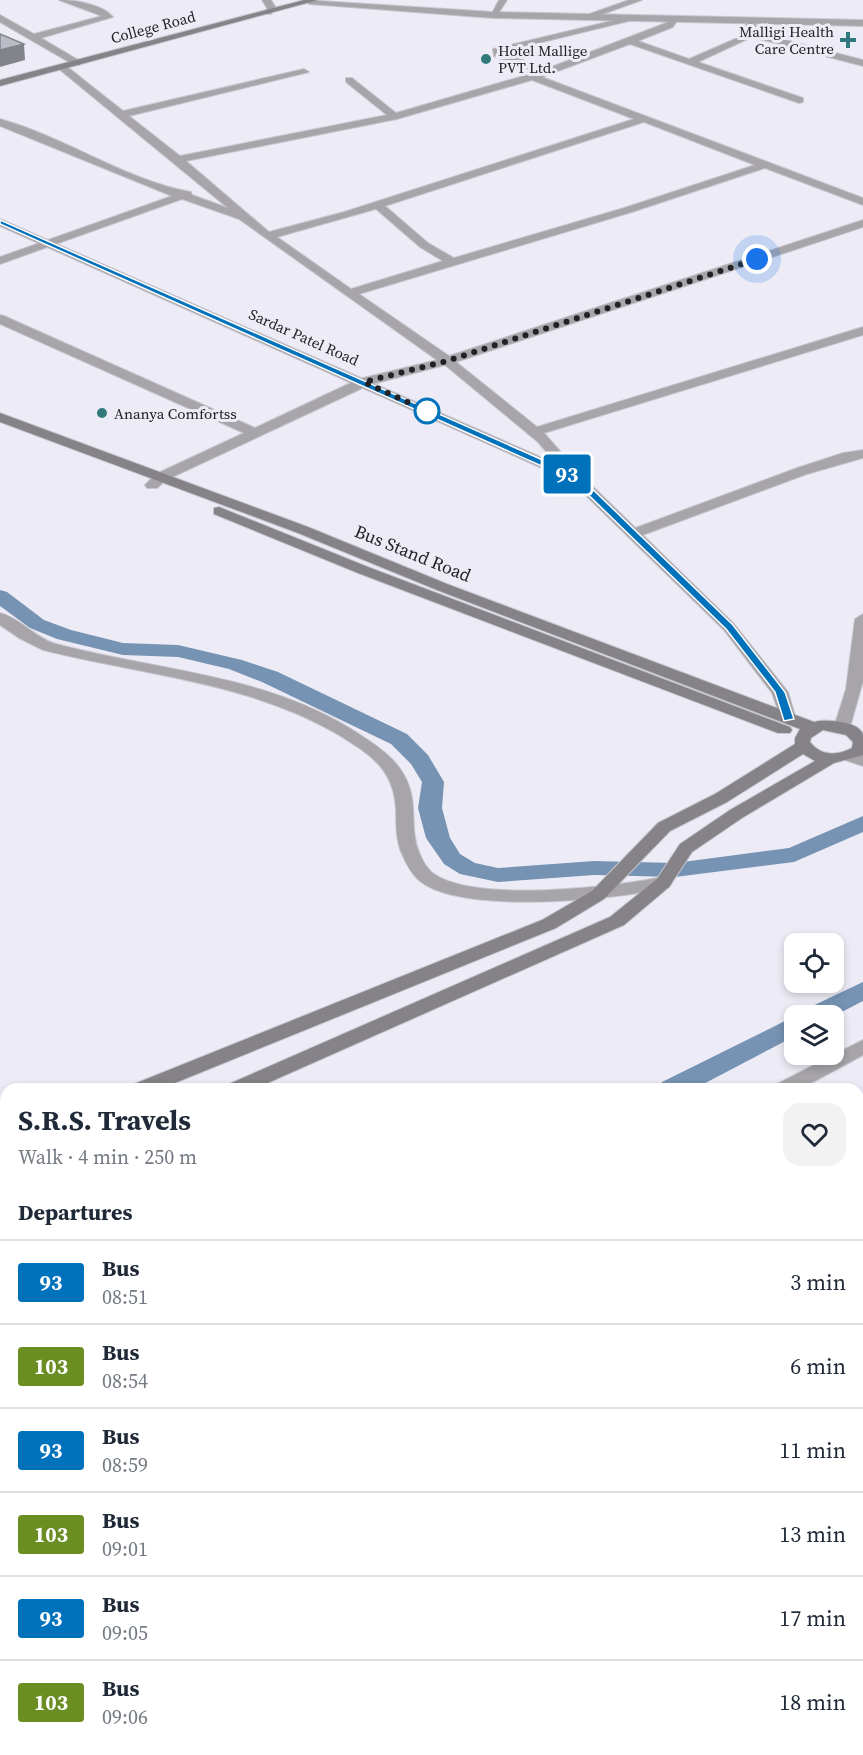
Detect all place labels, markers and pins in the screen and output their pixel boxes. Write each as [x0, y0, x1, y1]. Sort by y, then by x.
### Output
place label: Malligi Health Care Centre [739, 21, 834, 59]
marker: Malligi Health Care Centre [839, 31, 857, 49]
place label: Hotel Mallige PVT Ltd. [498, 40, 588, 78]
marker: Hotel Mallige PVT Ltd. [479, 52, 493, 66]
unlabelled marker [414, 398, 440, 424]
place label: Ananya Comfortss [114, 403, 237, 424]
marker: Ananya Comfortss [95, 406, 109, 420]

